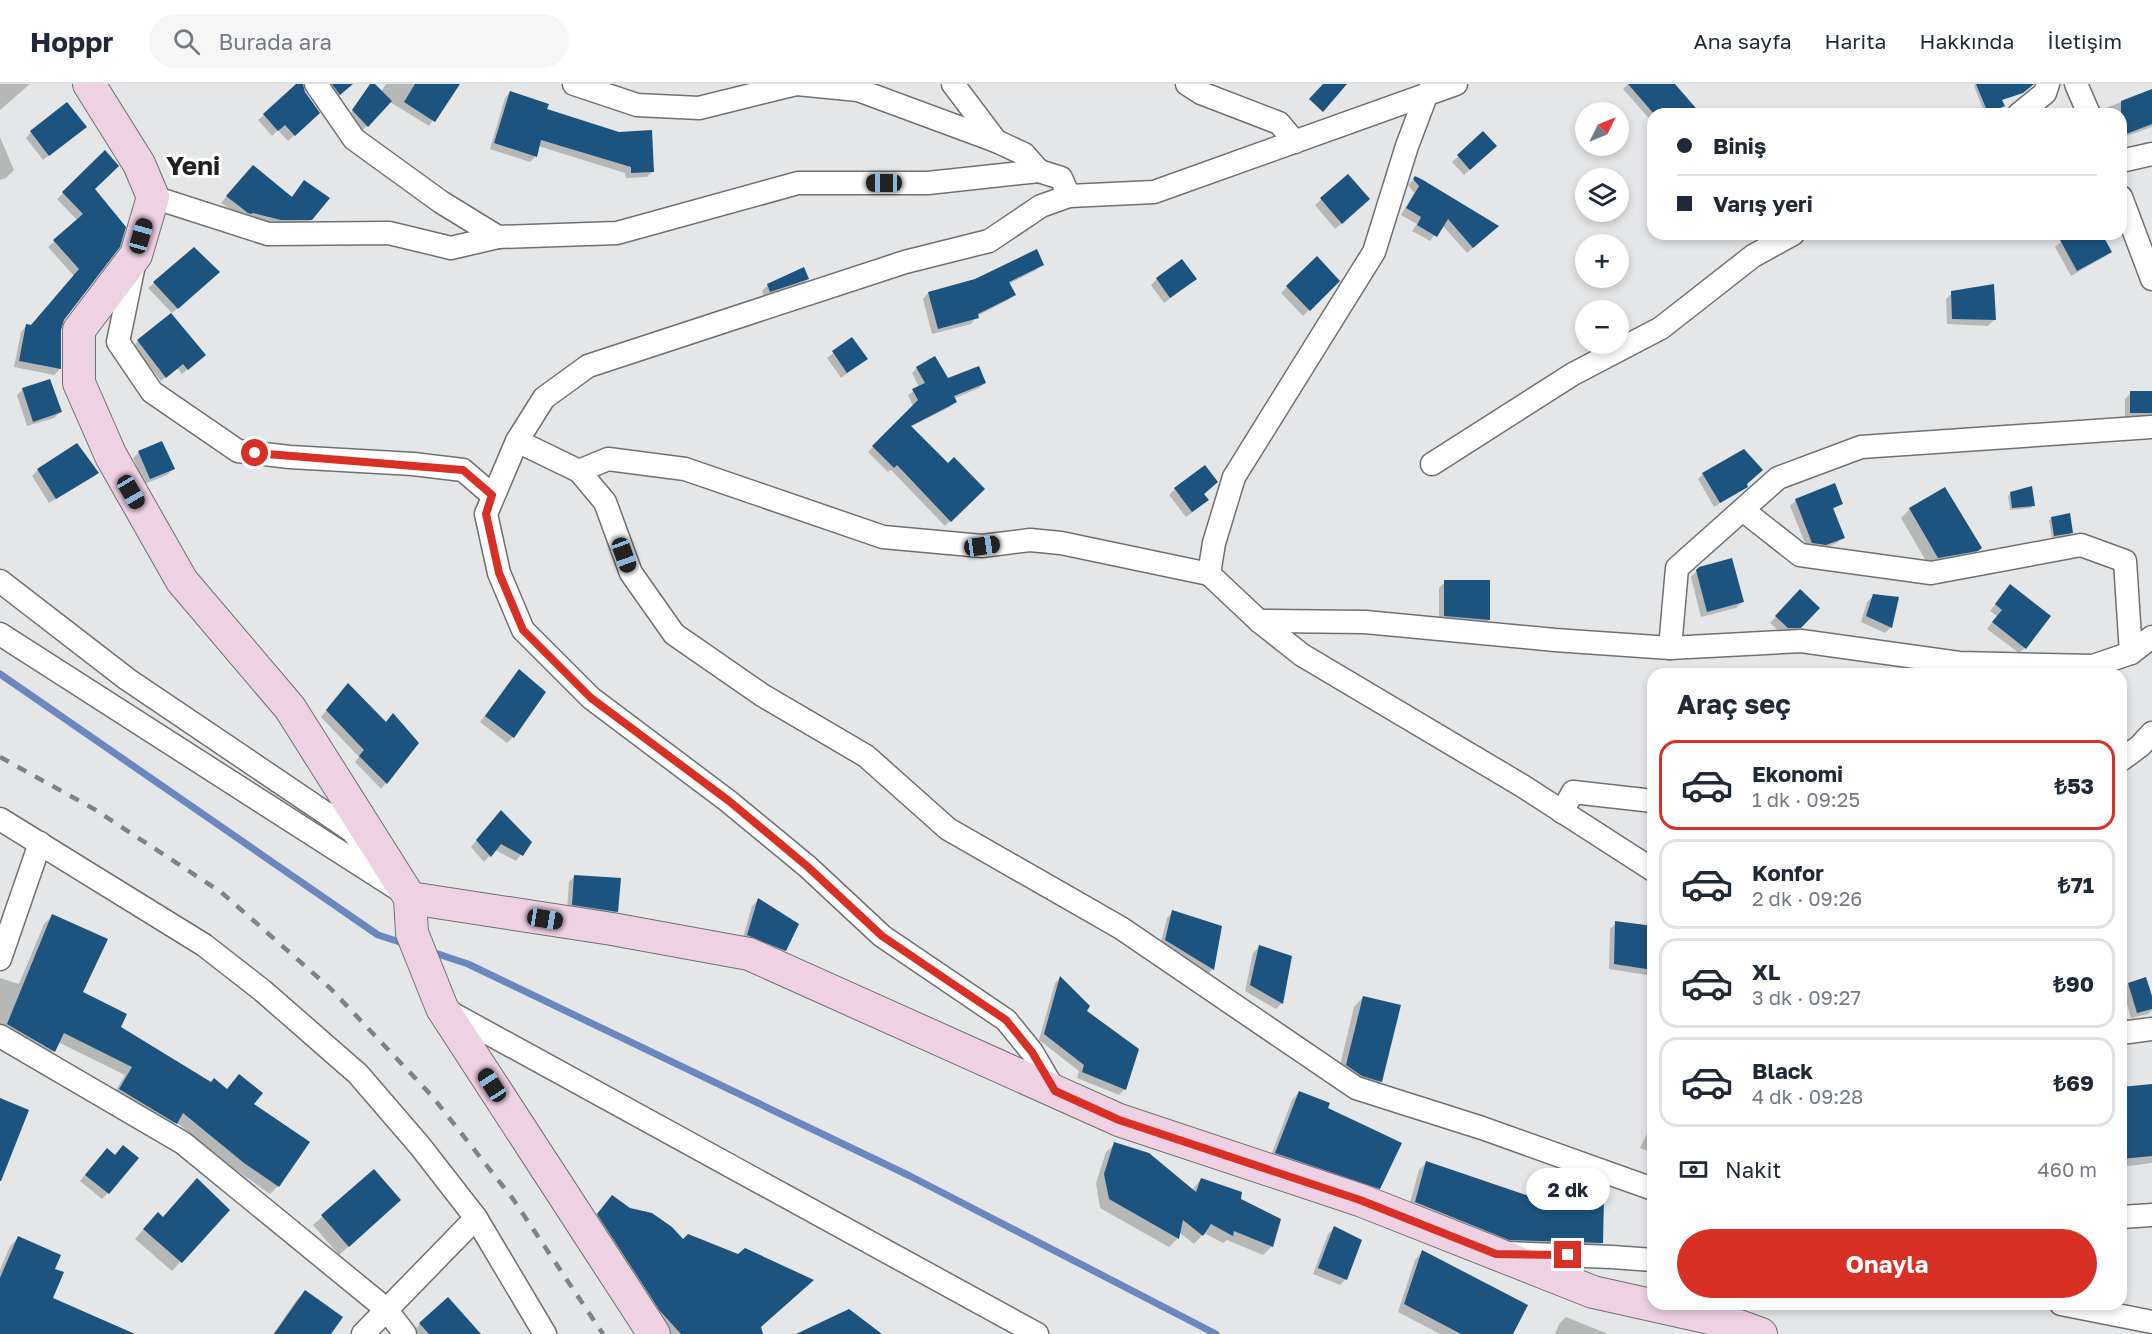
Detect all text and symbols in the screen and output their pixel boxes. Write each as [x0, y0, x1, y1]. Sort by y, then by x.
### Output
search box [149, 14, 569, 68]
text: Hoppr [30, 25, 113, 58]
icon: search [170, 25, 203, 58]
text: Burada ara [218, 28, 332, 55]
text: Ana sayfa [1694, 28, 1792, 54]
text: Harita [1825, 28, 1886, 54]
text: Hakkında [1919, 28, 2014, 54]
text: İletişim [2047, 28, 2122, 54]
north arrow [1575, 102, 1629, 156]
map controls [1575, 102, 1629, 354]
text: Biniş [1713, 132, 1766, 159]
district label: Yeni [166, 150, 220, 181]
button: layers [1575, 168, 1629, 222]
car [866, 174, 902, 192]
text: Varış yeri [1713, 190, 1813, 217]
car [127, 216, 155, 256]
button: + [1575, 234, 1629, 288]
button: − [1575, 300, 1629, 354]
route start [241, 439, 268, 466]
car [114, 472, 148, 512]
car [609, 535, 639, 575]
car [963, 535, 1001, 557]
text: Araç seç [1677, 688, 1791, 720]
icon: car [1680, 758, 1734, 812]
text: Ekonomi [1752, 760, 1843, 787]
text: ₺53 [2055, 772, 2094, 799]
text: 1 dk · 09:25 [1752, 787, 1860, 811]
icon: car [1680, 857, 1734, 911]
text: Konfor [1752, 859, 1824, 886]
text: ₺71 [2058, 871, 2094, 898]
text: 2 dk · 09:26 [1752, 886, 1862, 910]
car [526, 907, 564, 931]
icon: car [1680, 956, 1734, 1010]
text: XL [1752, 958, 1780, 985]
text: ₺90 [2053, 970, 2094, 997]
text: 3 dk · 09:27 [1752, 985, 1861, 1009]
icon: car [1680, 1055, 1734, 1109]
text: Black [1752, 1057, 1813, 1084]
car [475, 1065, 509, 1105]
text: ₺69 [2053, 1069, 2094, 1096]
text: 4 dk · 09:28 [1752, 1084, 1863, 1108]
icon: cash [1677, 1153, 1710, 1186]
text: Nakit [1725, 1156, 1781, 1183]
text: 460 m [2038, 1157, 2097, 1181]
callout: 2 dk [1526, 1168, 1610, 1210]
text: 2 dk [1547, 1177, 1589, 1201]
button: Onayla [1677, 1229, 2097, 1298]
route end [1554, 1241, 1581, 1268]

